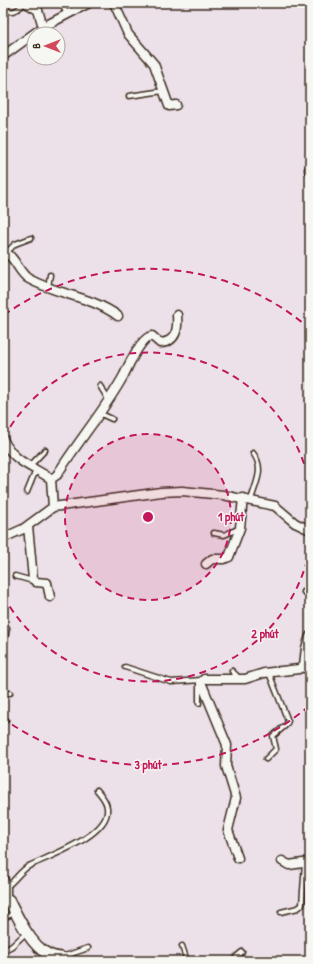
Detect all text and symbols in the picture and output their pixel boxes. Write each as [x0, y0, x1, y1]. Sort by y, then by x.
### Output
north arrow [26, 26, 66, 66]
text: B [29, 43, 43, 49]
text: 1 phút [218, 508, 245, 526]
centre of rings [141, 510, 155, 524]
text: 2 phút [251, 625, 280, 643]
text: 3 phút [134, 756, 162, 774]

